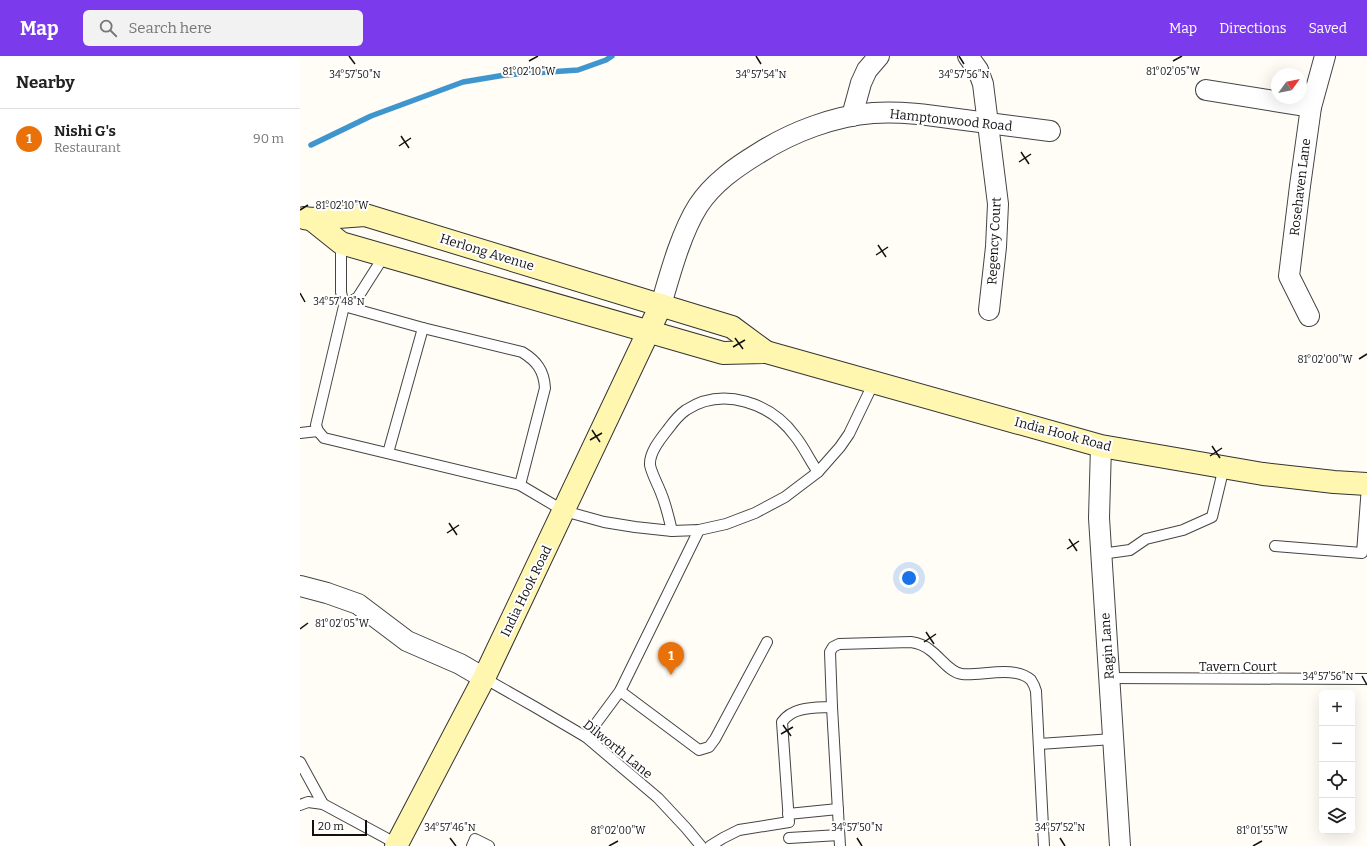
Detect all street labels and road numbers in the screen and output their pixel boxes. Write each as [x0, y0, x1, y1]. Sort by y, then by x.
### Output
street label: Hamptonwood Road [889, 106, 1013, 134]
street label: Rosehaven Lane [1287, 137, 1313, 237]
street label: Regency Court [984, 196, 1004, 285]
street label: Herlong Avenue [438, 231, 536, 273]
street label: India Hook Road [1013, 414, 1113, 454]
street label: India Hook Road [497, 543, 555, 639]
street label: Ragin Lane [1097, 612, 1117, 680]
street label: Tavern Court [1199, 659, 1277, 674]
street label: Dilworth Lane [580, 717, 656, 781]

